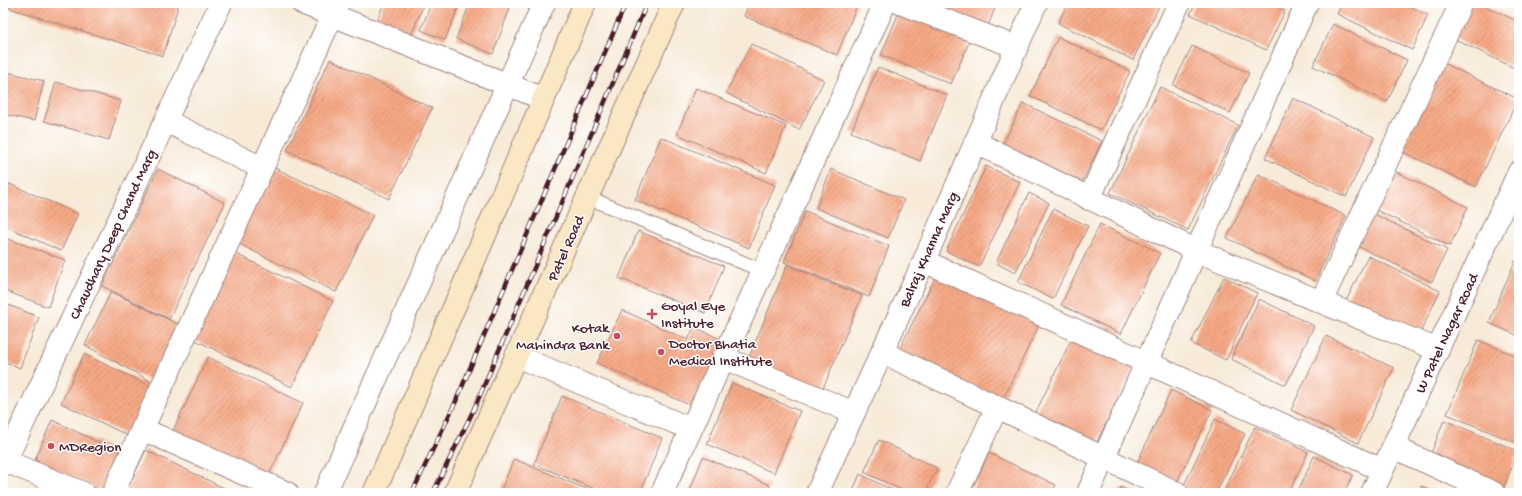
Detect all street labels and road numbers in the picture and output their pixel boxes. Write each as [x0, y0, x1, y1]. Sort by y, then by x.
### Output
street label: Chaudhary Deep Chand Marg [66, 147, 161, 323]
street label: Balraj Khanna Marg [896, 189, 963, 311]
street label: Patel Road [544, 212, 590, 285]
street label: W Patel Nagar Road [1412, 270, 1484, 397]

